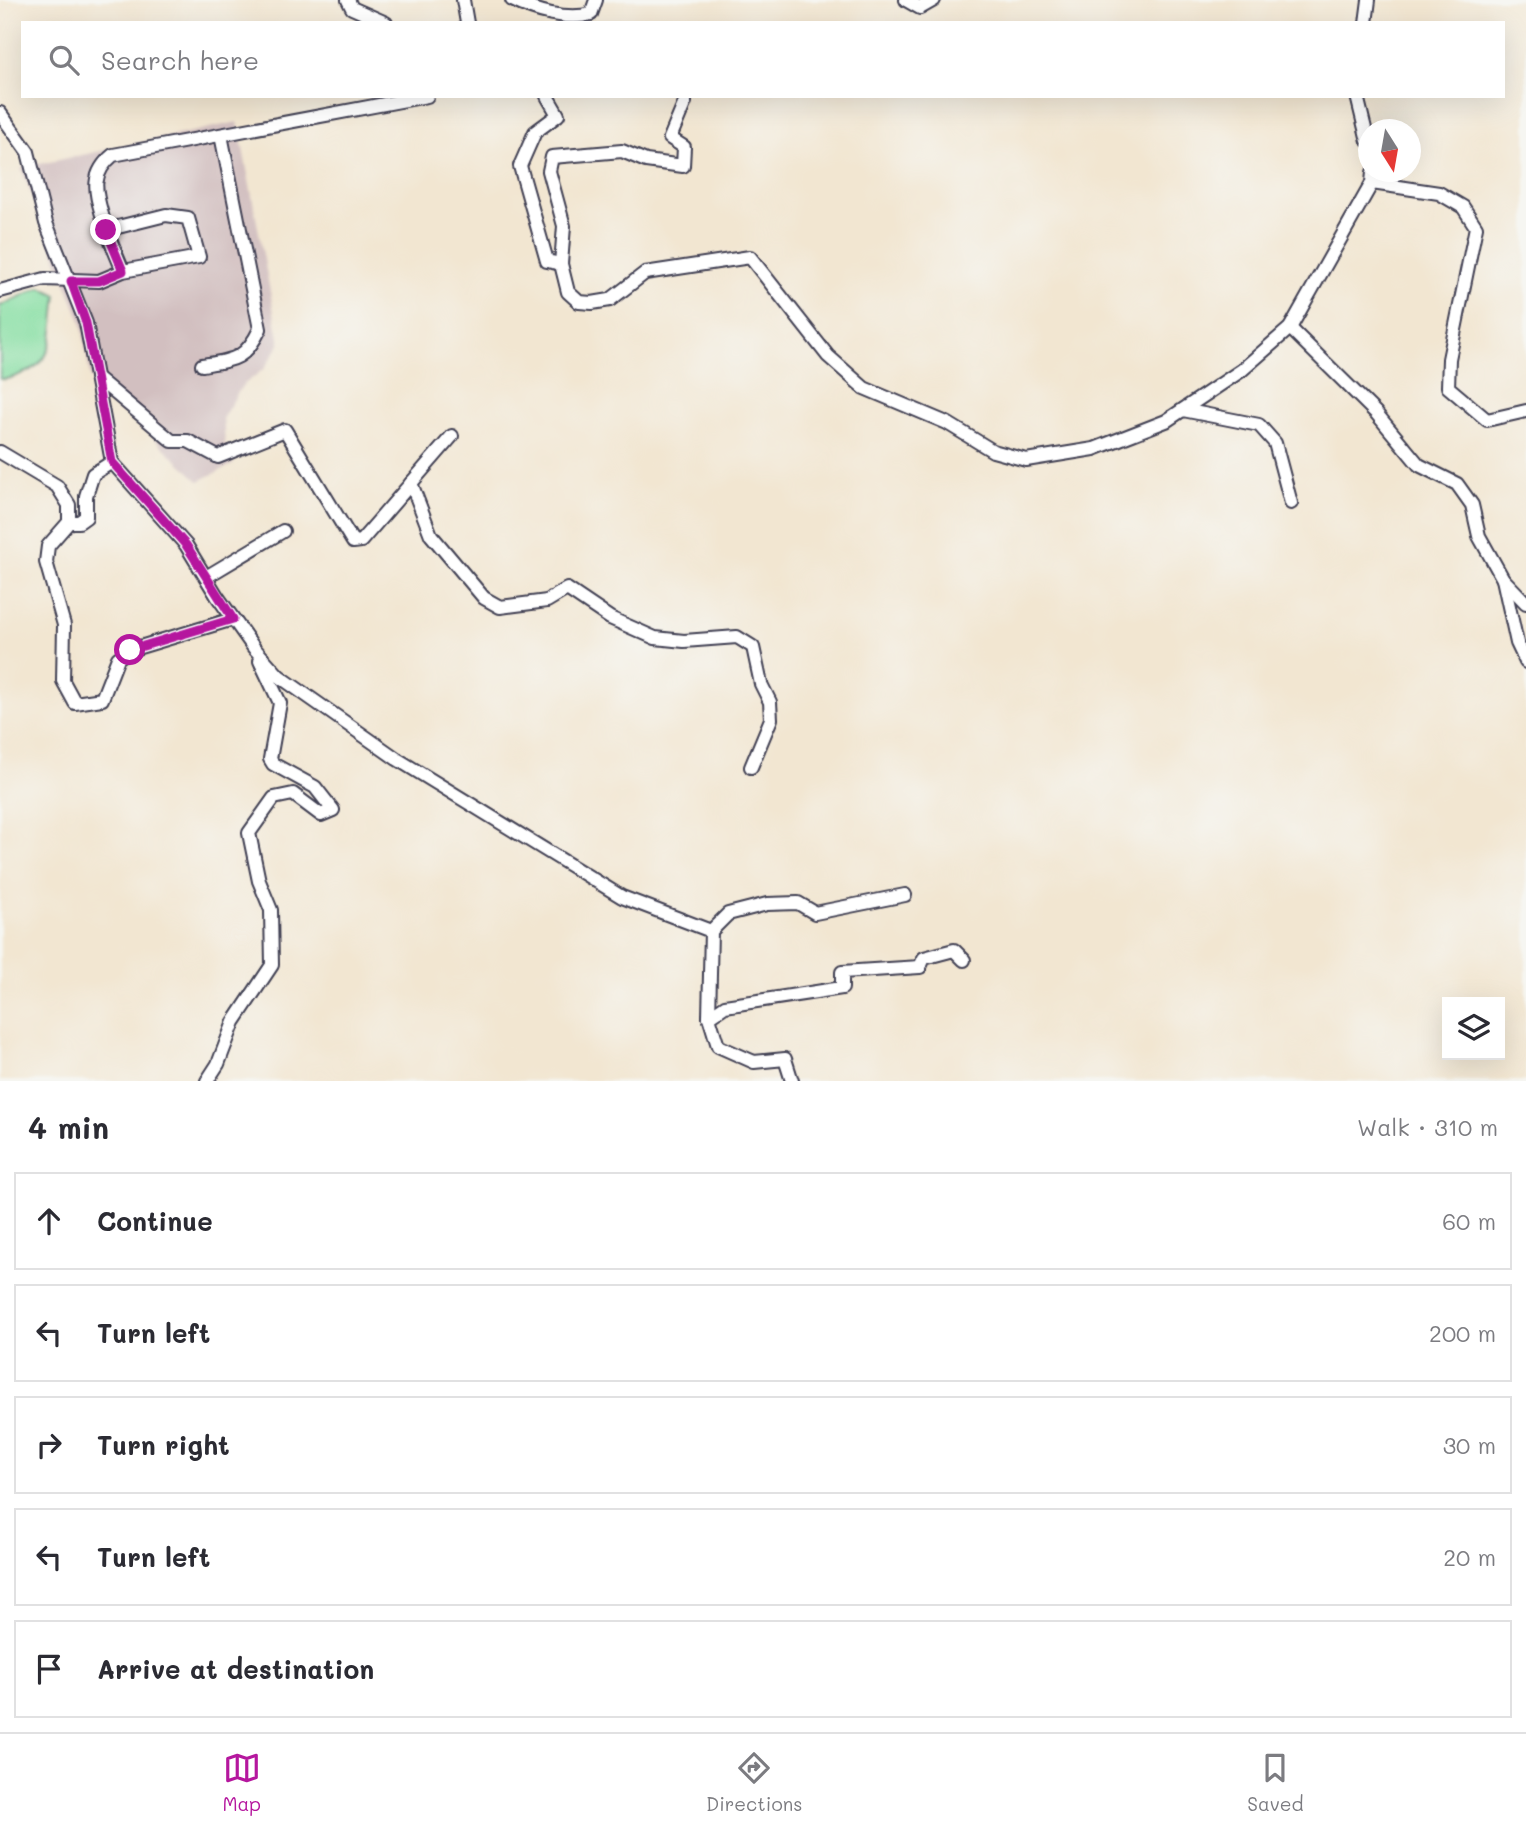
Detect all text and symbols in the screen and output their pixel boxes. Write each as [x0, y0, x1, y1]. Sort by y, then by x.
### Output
search box [21, 21, 1505, 98]
icon: search [45, 41, 83, 79]
text: Search here [101, 43, 259, 77]
north arrow [1358, 119, 1421, 182]
route end [90, 214, 121, 245]
route start [114, 634, 145, 665]
map controls [1442, 997, 1505, 1060]
button: layers [1442, 997, 1505, 1060]
text: 4 min [28, 1107, 109, 1147]
text: Walk · 310 m [1357, 1112, 1498, 1142]
icon: ahead [30, 1202, 68, 1240]
text: Continue [97, 1204, 213, 1238]
text: 60 m [1442, 1206, 1496, 1236]
icon: left [30, 1314, 68, 1352]
text: Turn left [97, 1316, 210, 1350]
text: 200 m [1429, 1318, 1496, 1348]
icon: right [30, 1426, 68, 1464]
text: Turn right [97, 1428, 230, 1462]
text: 30 m [1443, 1430, 1496, 1460]
icon: left [30, 1538, 68, 1576]
text: Turn left [97, 1540, 210, 1574]
text: 20 m [1443, 1542, 1496, 1572]
icon: arrive [30, 1650, 68, 1688]
text: Arrive at destination [97, 1652, 374, 1686]
tab: Map [222, 1749, 261, 1816]
tab: Directions [706, 1749, 802, 1816]
tab: Saved [1247, 1749, 1304, 1816]

